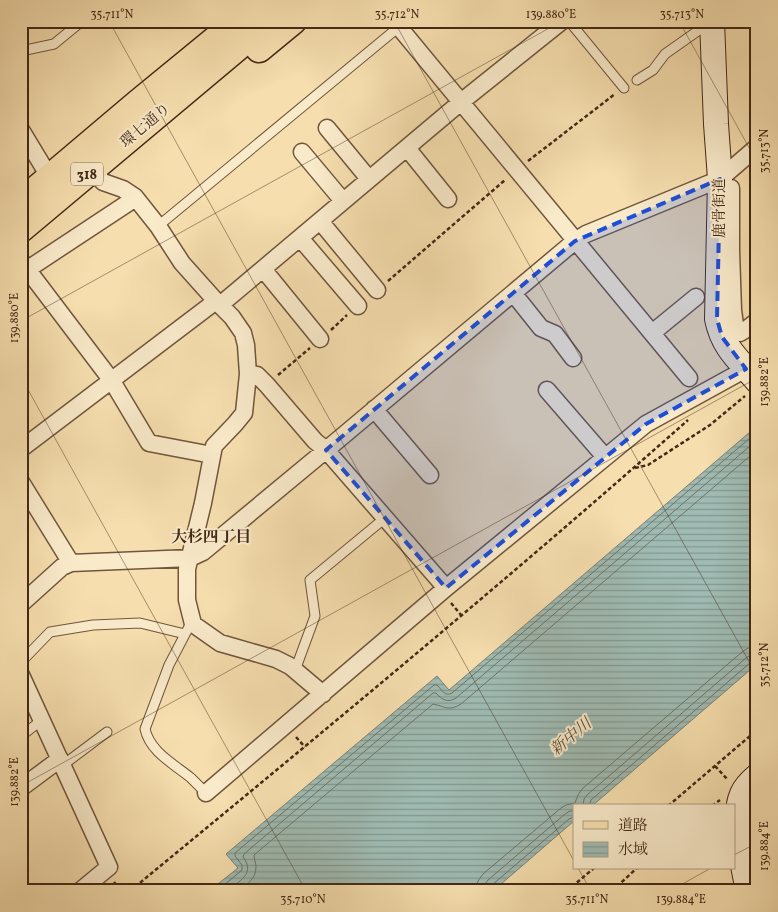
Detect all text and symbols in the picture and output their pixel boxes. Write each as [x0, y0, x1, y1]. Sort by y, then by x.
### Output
text: 35.711°N [90, 7, 134, 23]
text: 35.712°N [375, 7, 419, 23]
text: 139.880°E [526, 7, 576, 23]
text: 35.713°N [660, 7, 704, 23]
street label: 環七通り [116, 99, 176, 153]
text: 35.713°N [757, 129, 773, 173]
road number: 318 [71, 162, 103, 185]
street label: 鹿骨街道 [710, 178, 731, 238]
text: 139.880°E [7, 293, 23, 343]
text: 139.882°E [757, 357, 773, 407]
district label: 大杉四丁目 [171, 527, 251, 549]
text: 35.712°N [757, 643, 773, 687]
water label: 新中川 [546, 712, 598, 761]
text: 139.882°E [7, 757, 23, 807]
legend [573, 804, 736, 870]
text: 道路 [618, 816, 648, 837]
text: 139.884°E [757, 821, 773, 871]
text: 水域 [618, 840, 648, 861]
text: 35.710°N [280, 892, 326, 908]
text: 35.711°N [565, 892, 609, 908]
text: 139.884°E [656, 892, 706, 908]

